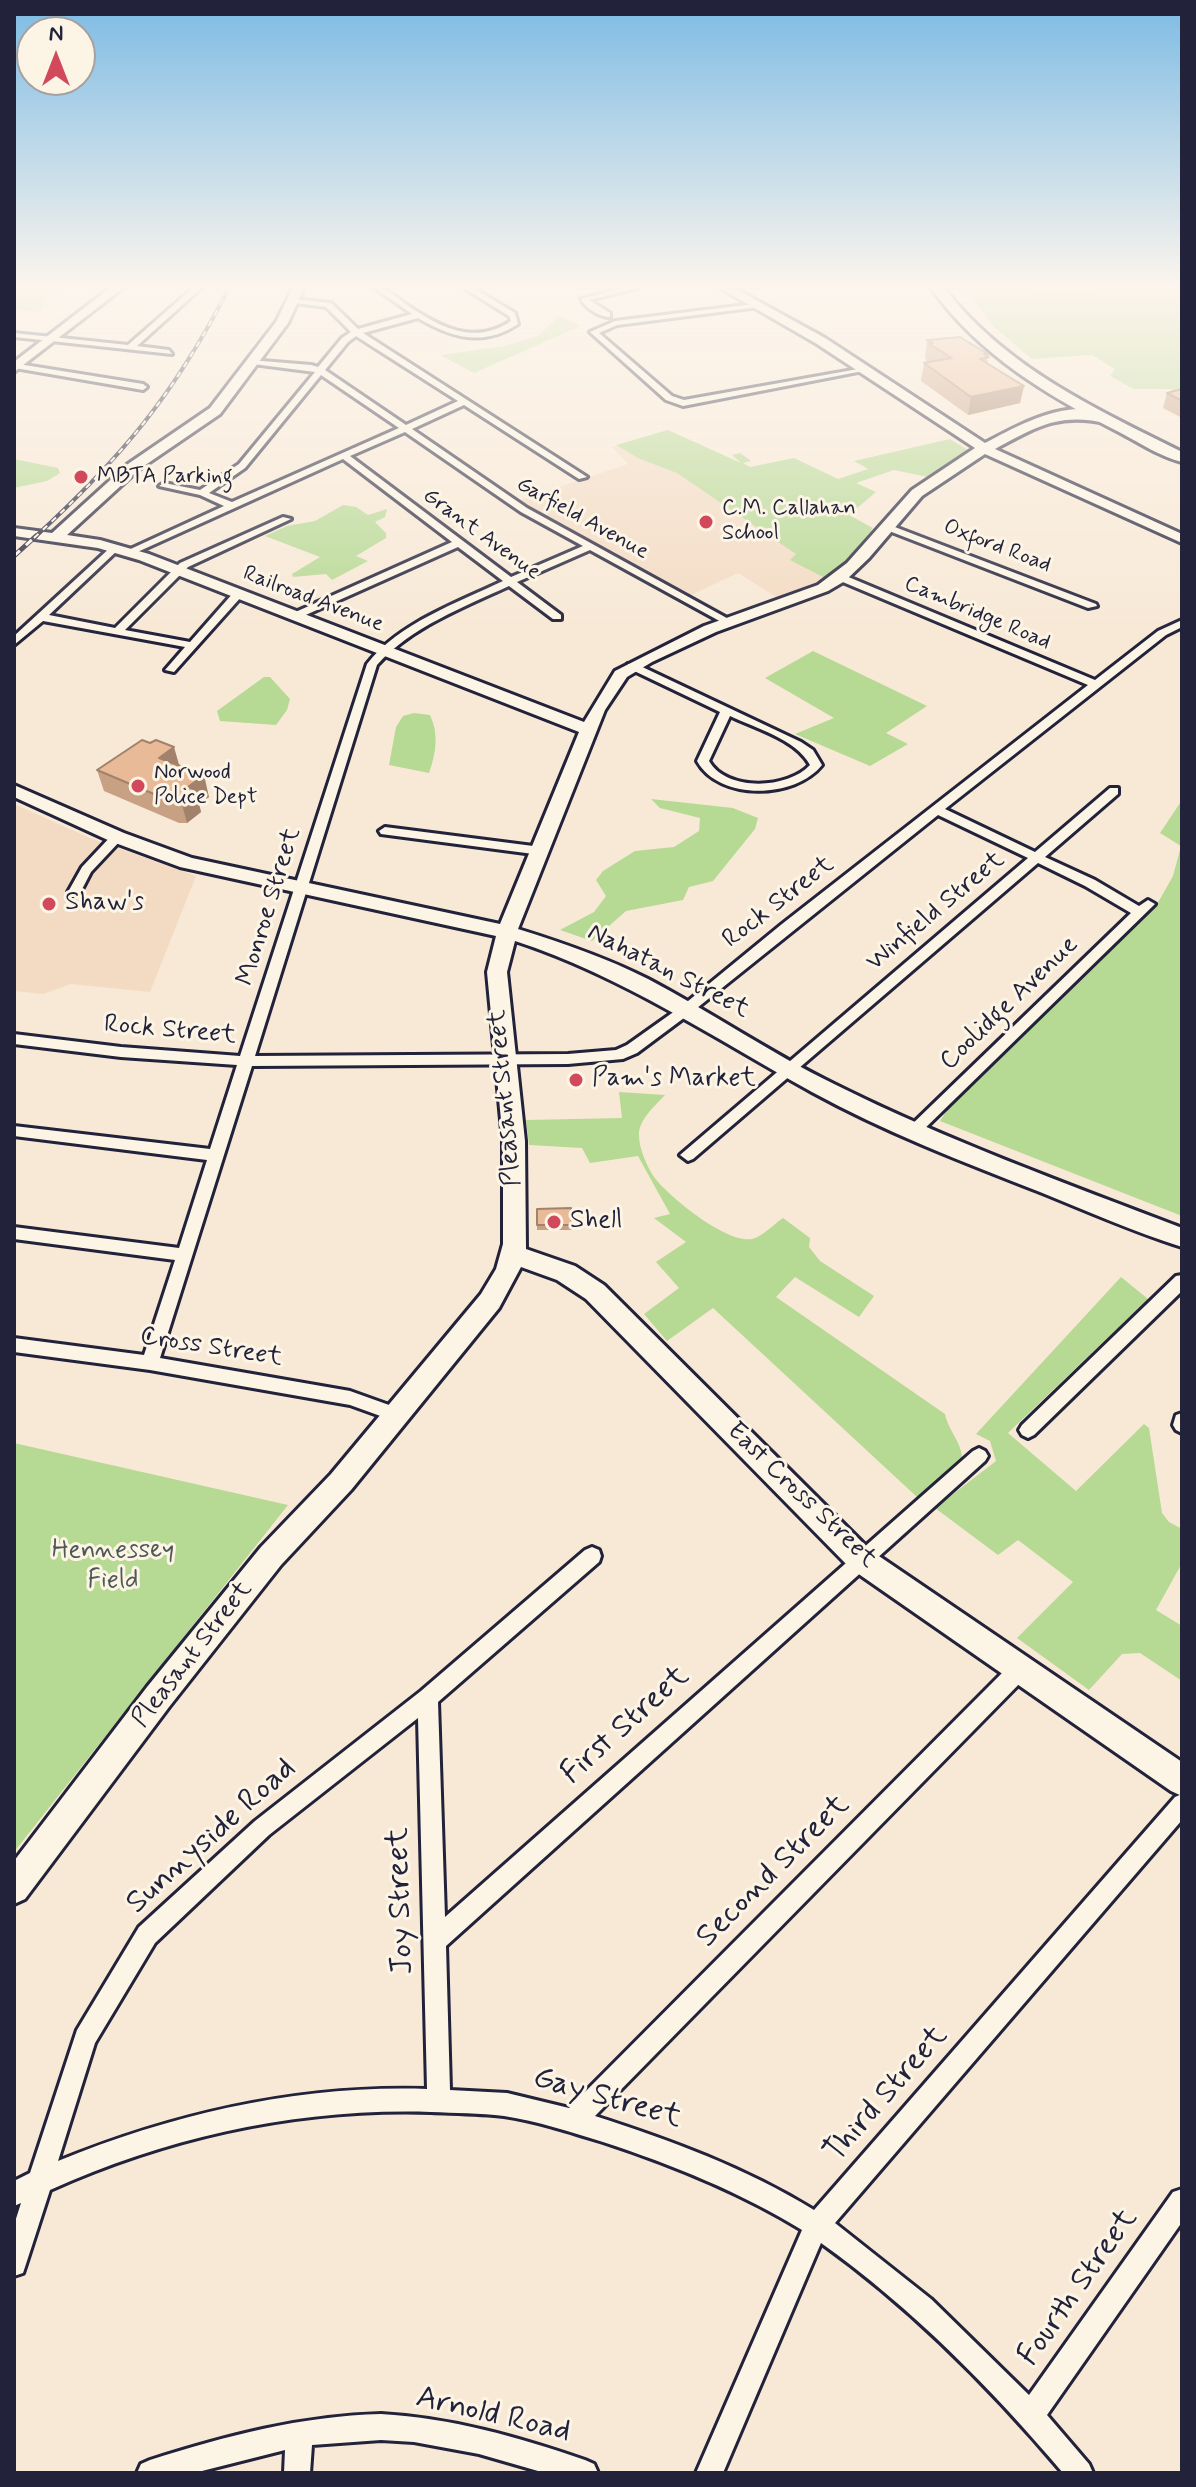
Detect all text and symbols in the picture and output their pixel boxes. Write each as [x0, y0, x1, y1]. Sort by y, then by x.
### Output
north arrow [16, 16, 96, 96]
text: N [49, 20, 63, 48]
place label: MBTA Parking [97, 464, 233, 490]
marker: MBTA Parking [72, 468, 90, 486]
street label: Garfield Avenue [511, 472, 653, 566]
street label: Grant Avenue [417, 483, 545, 587]
place label: C.M. Callahan School [722, 496, 856, 548]
marker: C.M. Callahan School [697, 513, 715, 531]
street label: Oxford Road [939, 514, 1055, 580]
street label: Railroad Avenue [239, 561, 387, 639]
street label: Cambridge Road [900, 571, 1054, 657]
place label: Norwood Police Dept [154, 760, 257, 812]
marker: Norwood Police Dept [129, 777, 147, 795]
street label: Monroe Street [231, 824, 309, 990]
street label: Winfield Street [861, 845, 1011, 979]
street label: Rock Street [717, 850, 841, 956]
place label: Shaw's [65, 888, 144, 920]
marker: Shaw's [40, 895, 58, 913]
street label: Nahatan Street [582, 918, 754, 1026]
street label: Coolidge Avenue [934, 930, 1086, 1078]
street label: Pleasant Street [483, 1008, 529, 1188]
street label: Rock Street [103, 1010, 237, 1052]
place label: Pam's Market [592, 1064, 756, 1096]
marker: Pam's Market [567, 1071, 585, 1089]
place label: Shell [570, 1206, 622, 1238]
marker: Shell [545, 1213, 563, 1231]
street label: Cross Street [138, 1321, 284, 1375]
street label: East Cross Street [719, 1416, 883, 1576]
park label: Hennessey Field [52, 1536, 174, 1598]
street label: Pleasant Street [126, 1576, 260, 1734]
street label: First Street [554, 1658, 698, 1794]
street label: Sunnyside Road [119, 1751, 305, 1923]
street label: Second Street [689, 1787, 859, 1957]
street label: Joy Street [380, 1827, 424, 1975]
street label: Third Street [817, 2019, 957, 2171]
street label: Gay Street [528, 2059, 686, 2139]
street label: Fourth Street [1011, 2202, 1147, 2374]
street label: Arnold Road [412, 2380, 574, 2452]

